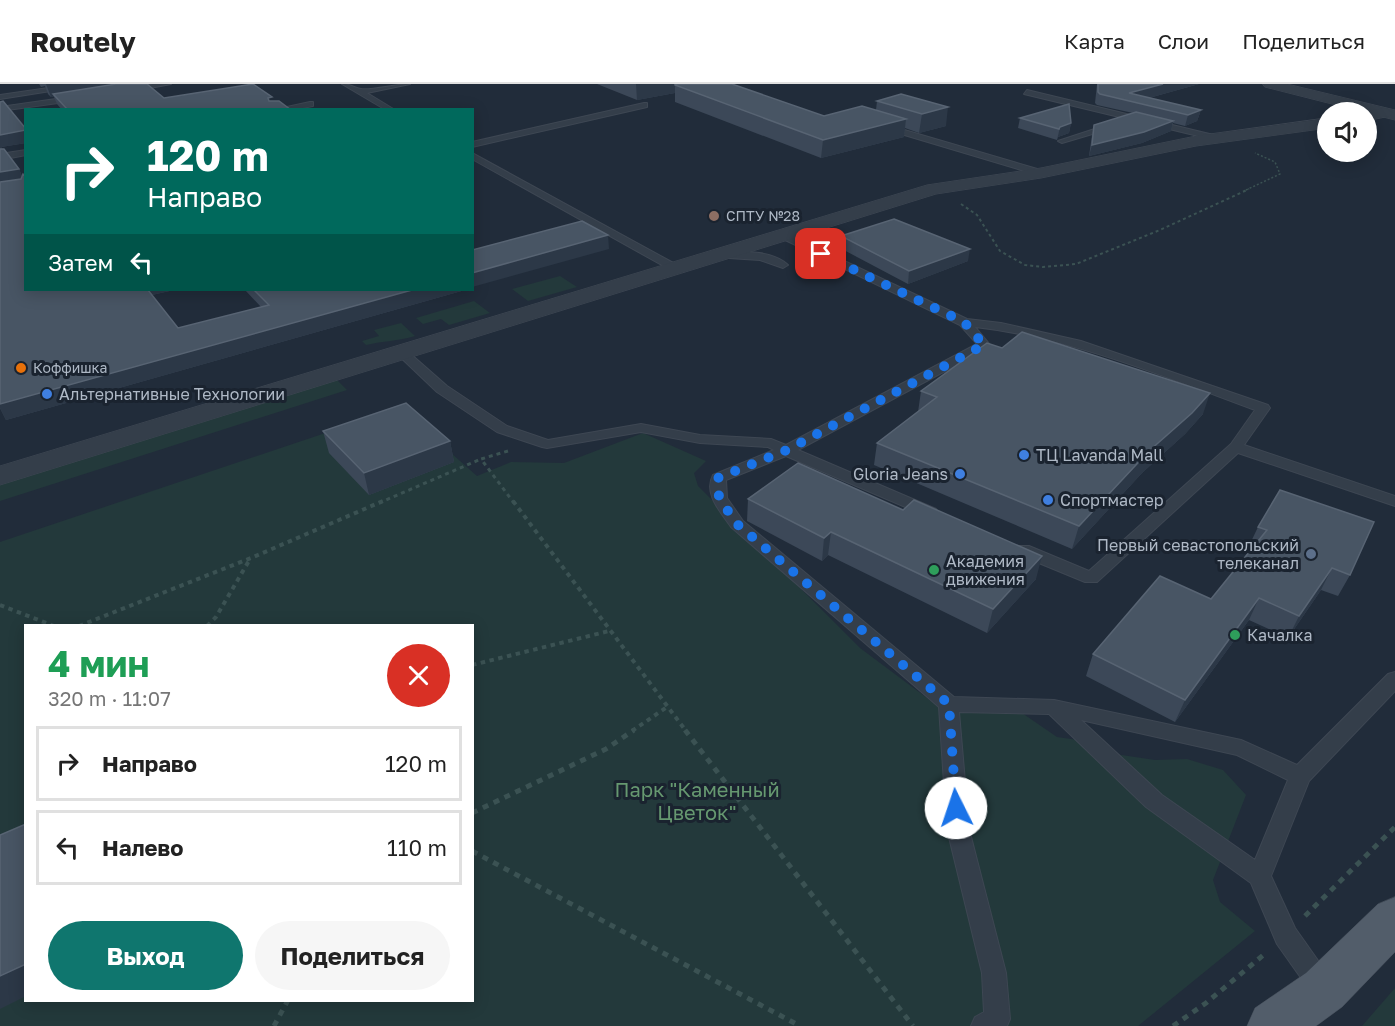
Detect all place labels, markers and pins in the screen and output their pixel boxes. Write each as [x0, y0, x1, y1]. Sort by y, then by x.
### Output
place label: СПТУ №28 [726, 207, 800, 224]
marker: СПТУ №28 [707, 209, 721, 223]
pin [795, 228, 846, 279]
place label: Коффишка [33, 359, 107, 376]
marker: Коффишка [14, 361, 28, 375]
place label: Альтернативные Технологии [59, 384, 285, 404]
marker: Альтернативные Технологии [40, 387, 54, 401]
place label: ТЦ Lavanda Mall [1036, 445, 1163, 465]
marker: ТЦ Lavanda Mall [1017, 448, 1031, 462]
place label: Gloria Jeans [853, 464, 948, 484]
marker: Gloria Jeans [953, 467, 967, 481]
place label: Спортмастер [1060, 490, 1164, 510]
marker: Спортмастер [1041, 493, 1055, 507]
place label: Первый севастопольский телеканал [1097, 535, 1299, 573]
marker: Первый севастопольский телеканал [1304, 547, 1318, 561]
place label: Академия движения [946, 551, 1025, 589]
marker: Академия движения [927, 563, 941, 577]
place label: Качалка [1247, 625, 1312, 645]
marker: Качалка [1228, 628, 1242, 642]

